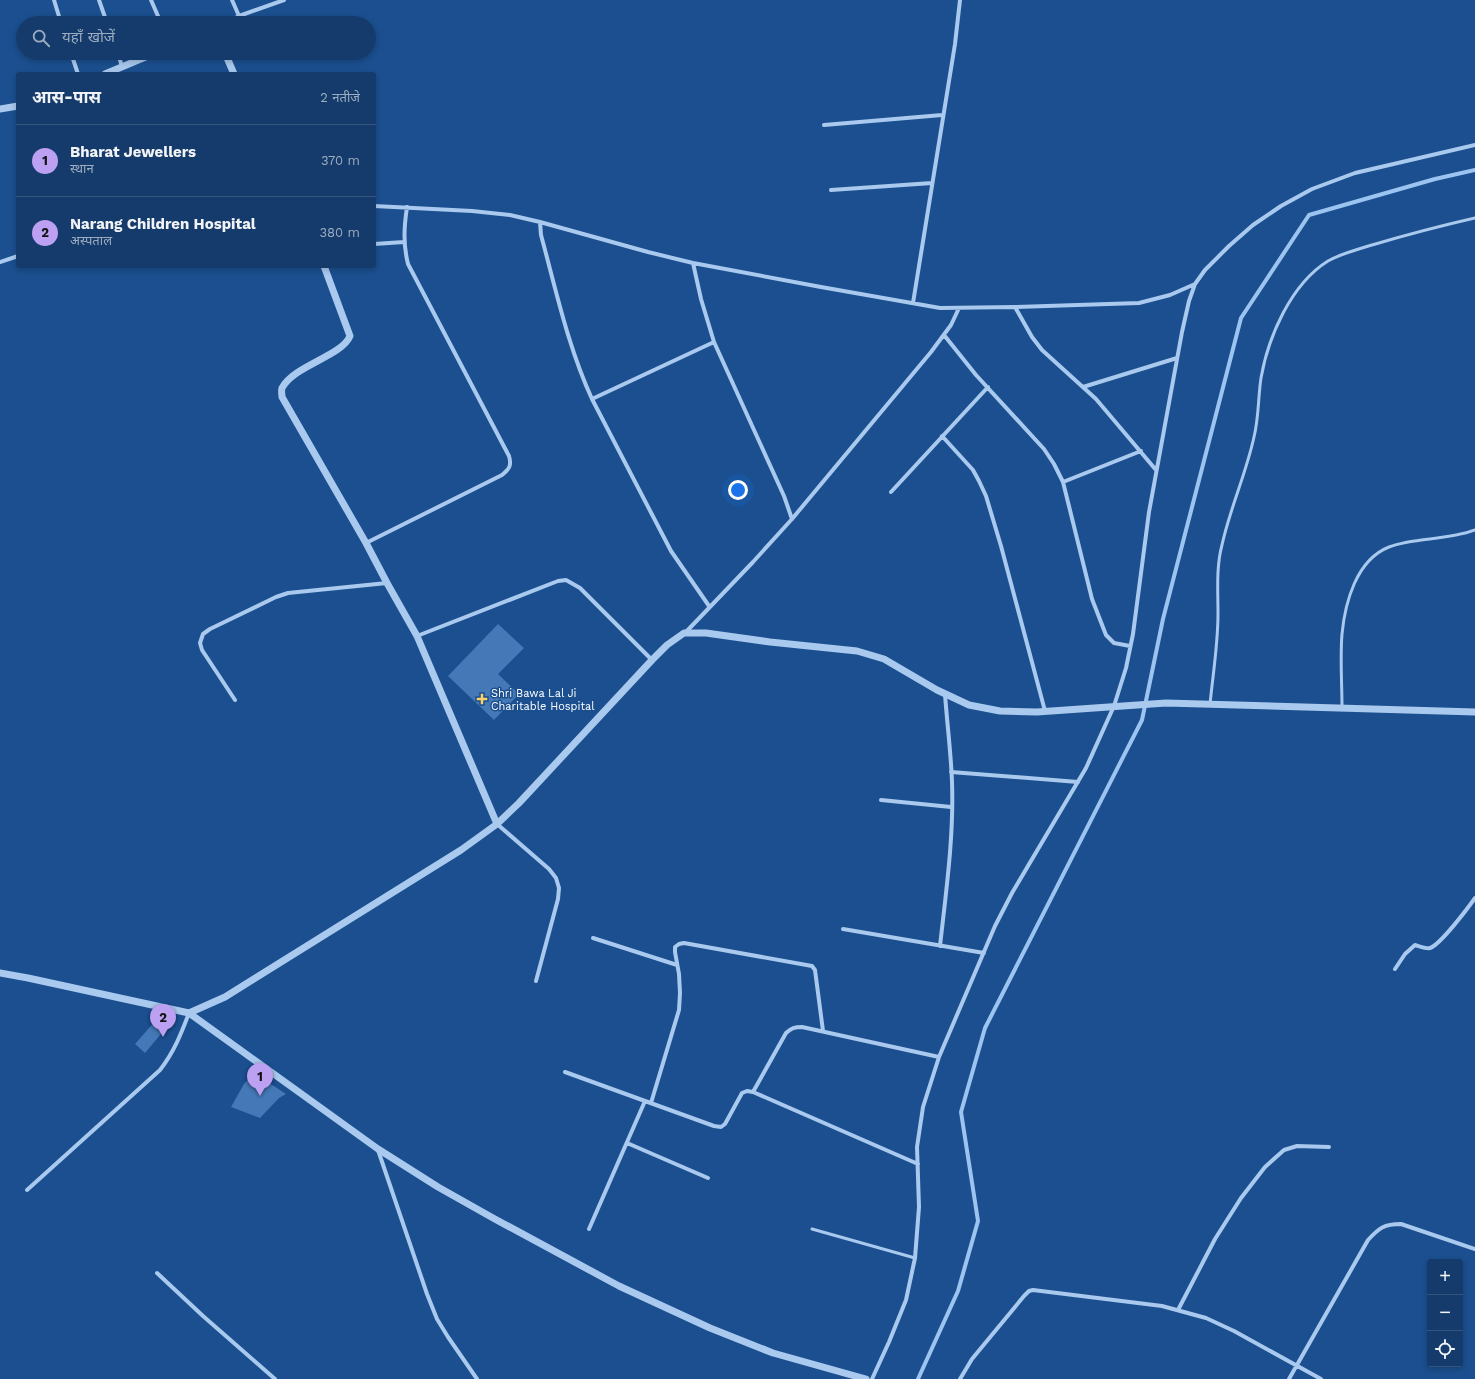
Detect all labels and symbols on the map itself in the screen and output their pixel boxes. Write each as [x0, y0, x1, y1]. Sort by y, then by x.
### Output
your location [728, 480, 748, 500]
place label: Shri Bawa Lal Ji Charitable Hospital [491, 687, 595, 713]
marker: Shri Bawa Lal Ji Charitable Hospital [476, 693, 488, 705]
pin: 2 [150, 1004, 176, 1037]
pin: 1 [247, 1063, 273, 1096]

